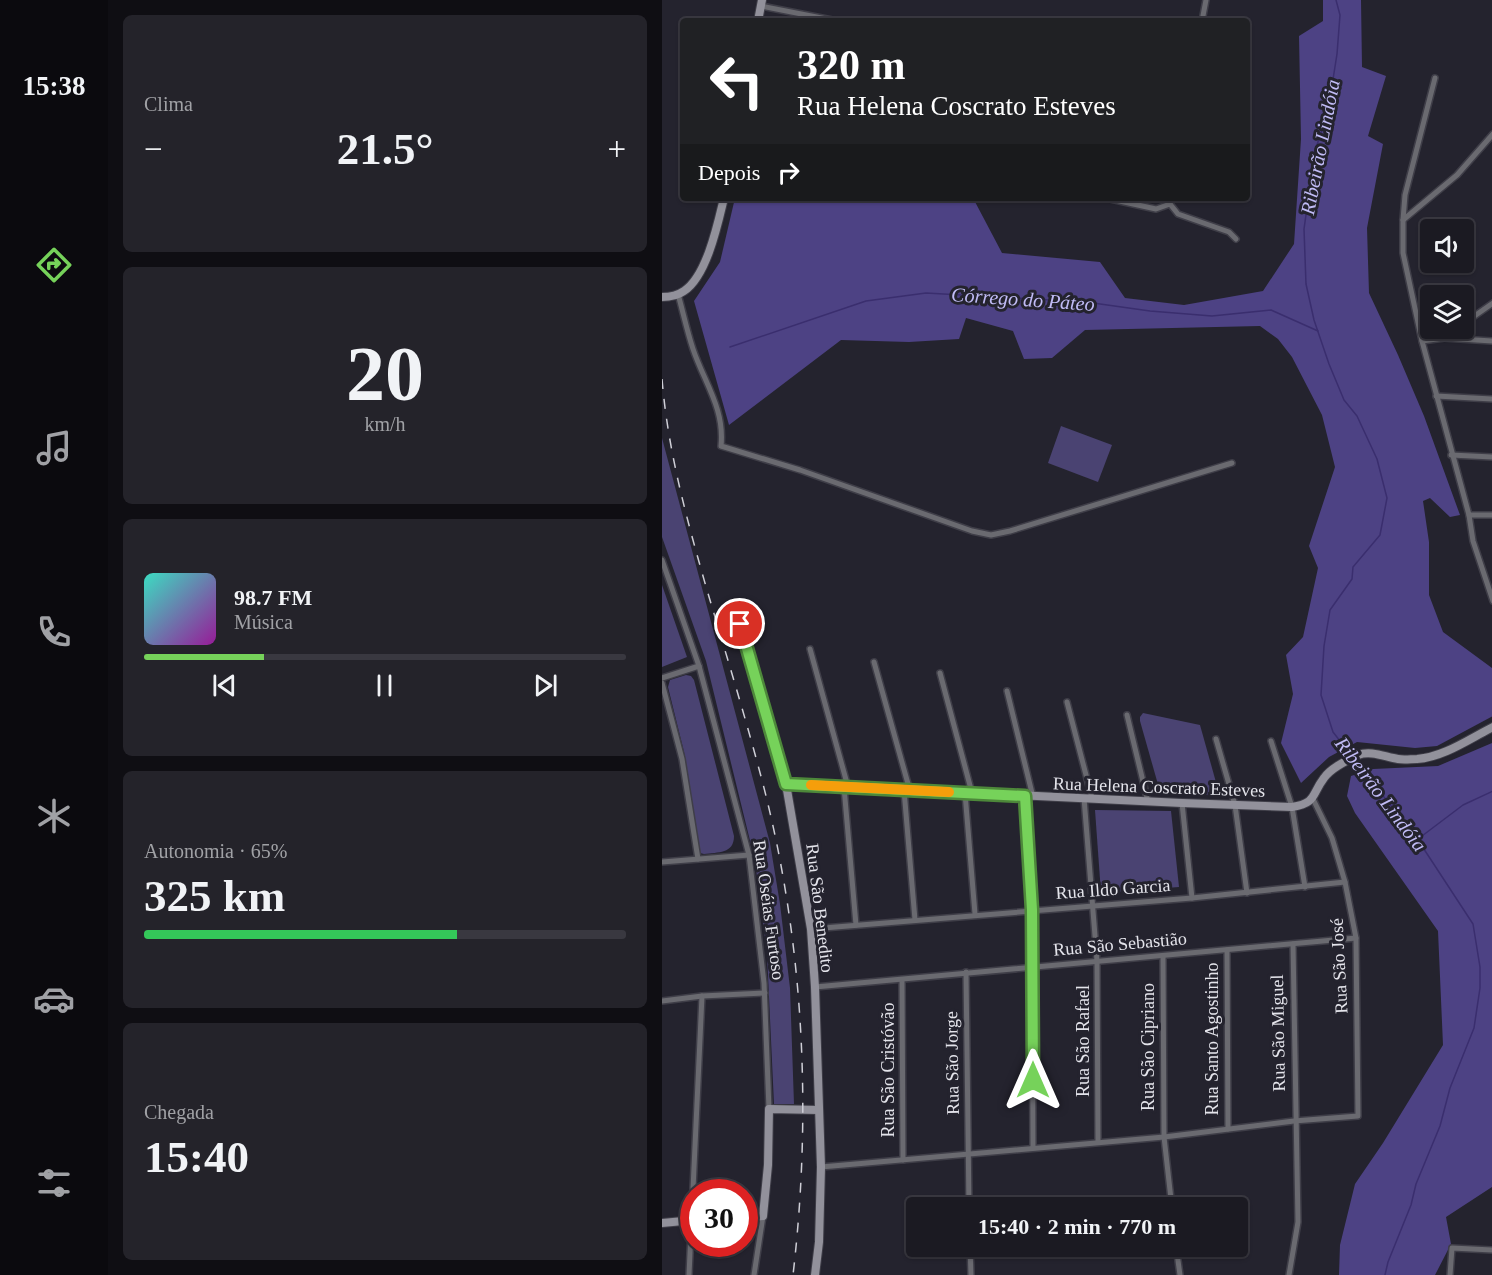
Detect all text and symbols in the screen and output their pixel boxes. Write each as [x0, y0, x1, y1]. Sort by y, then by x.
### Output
icon: left [698, 42, 776, 120]
text: 320 m [797, 42, 906, 88]
text: 15:38 [23, 71, 86, 101]
water label: Ribeirão Lindóia [1296, 78, 1344, 217]
text: Rua Helena Coscrato Esteves [797, 91, 1116, 121]
text: Clima [144, 93, 193, 115]
text: 21.5° [337, 124, 433, 174]
text: − [144, 131, 163, 167]
text: + [607, 131, 626, 167]
icon: right [772, 156, 805, 189]
text: Depois [698, 160, 760, 185]
map controls [1420, 219, 1474, 339]
button: sound [1420, 219, 1474, 273]
icon: directions [33, 244, 75, 286]
water label: Córrego do Páteo [950, 283, 1095, 316]
button: layers [1420, 285, 1474, 339]
text: 20 [346, 330, 424, 417]
text: km/h [364, 413, 406, 435]
icon: music [33, 427, 75, 469]
text: 98.7 FM [234, 585, 312, 610]
pin [714, 598, 765, 649]
icon: arrive [723, 607, 756, 640]
icon: phone [33, 611, 75, 653]
text: Música [234, 611, 293, 633]
icon: previous [208, 669, 241, 702]
icon: pause [368, 669, 401, 702]
icon: next [529, 669, 562, 702]
water label: Ribeirão Lindóia [1330, 732, 1431, 855]
street label: Rua Helena Coscrato Esteves [1052, 773, 1266, 801]
icon: climate [33, 795, 75, 837]
street label: Rua Oséias Furtoso [749, 839, 789, 981]
text: Autonomia · 65% [144, 840, 287, 862]
street label: Rua São Benedito [802, 842, 838, 974]
text: 325 km [144, 871, 285, 921]
street label: Rua Ildo Garcia [1055, 875, 1171, 903]
street label: Rua São José [1327, 918, 1351, 1014]
street label: Rua São Sebastião [1052, 928, 1188, 960]
street label: Rua Santo Agostinho [1202, 962, 1222, 1116]
street label: Rua São Miguel [1267, 974, 1289, 1092]
icon: car [33, 978, 75, 1020]
street label: Rua São Cipriano [1138, 983, 1158, 1111]
street label: Rua São Rafael [1073, 985, 1093, 1097]
street label: Rua São Cristóvão [878, 1003, 898, 1138]
street label: Rua São Jorge [941, 1011, 963, 1115]
position arrow [1001, 1048, 1065, 1112]
text: Chegada [144, 1101, 214, 1123]
text: 15:40 [144, 1132, 249, 1182]
icon: filters [33, 1162, 75, 1204]
speed limit sign: 30 [680, 1179, 758, 1257]
text: 15:40 · 2 min · 770 m [978, 1214, 1176, 1239]

